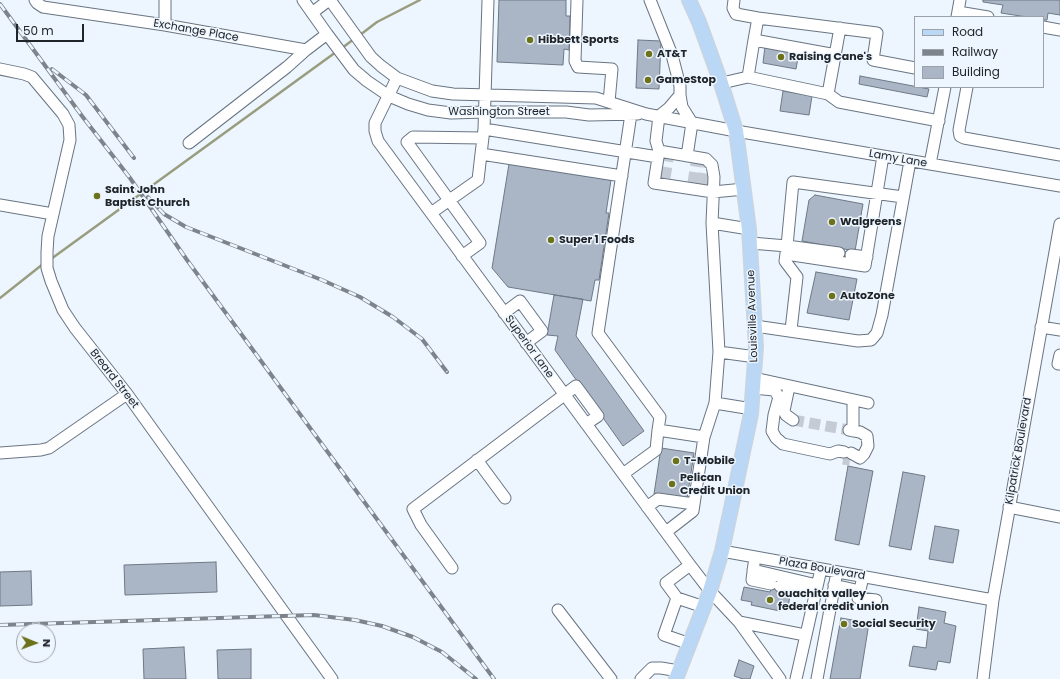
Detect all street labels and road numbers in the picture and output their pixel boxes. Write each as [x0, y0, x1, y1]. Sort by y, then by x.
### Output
street label: Exchange Place [152, 17, 240, 45]
street label: Washington Street [448, 105, 550, 119]
street label: Lamy Lane [868, 147, 928, 171]
street label: Louisville Avenue [745, 269, 761, 363]
street label: Superior Lane [502, 313, 556, 381]
street label: Breard Street [87, 347, 141, 411]
street label: Kilpatrick Boulevard [1003, 396, 1035, 506]
street label: Plaza Boulevard [778, 555, 866, 583]

